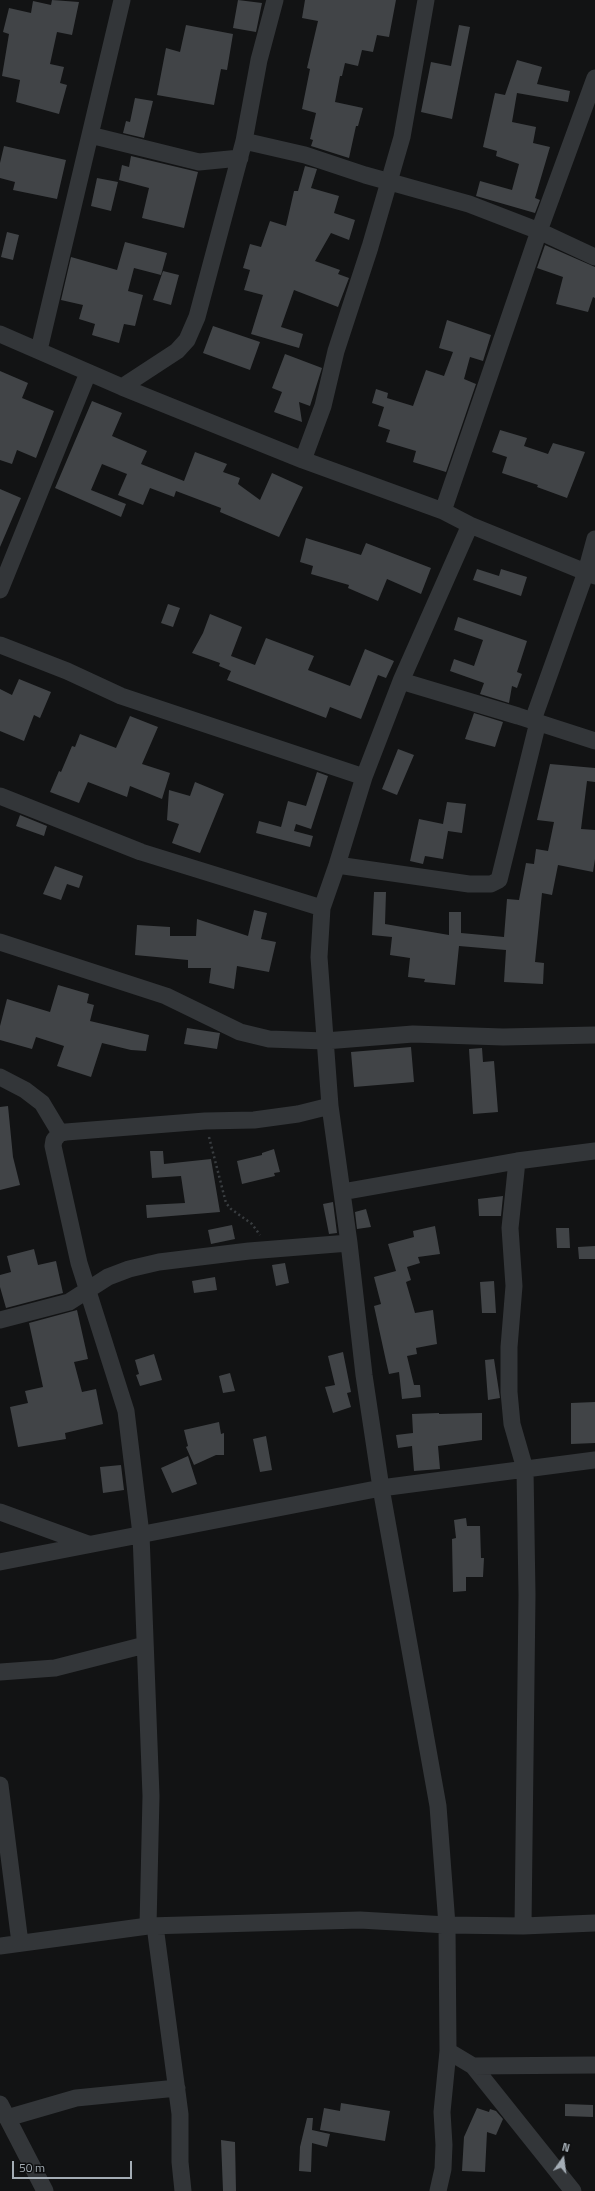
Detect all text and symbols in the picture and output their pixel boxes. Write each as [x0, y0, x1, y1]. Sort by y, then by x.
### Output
north arrow [543, 2139, 583, 2179]
text: N [560, 2139, 572, 2156]
scale bar [14, 2153, 134, 2179]
text: 50 m [19, 2158, 45, 2177]

